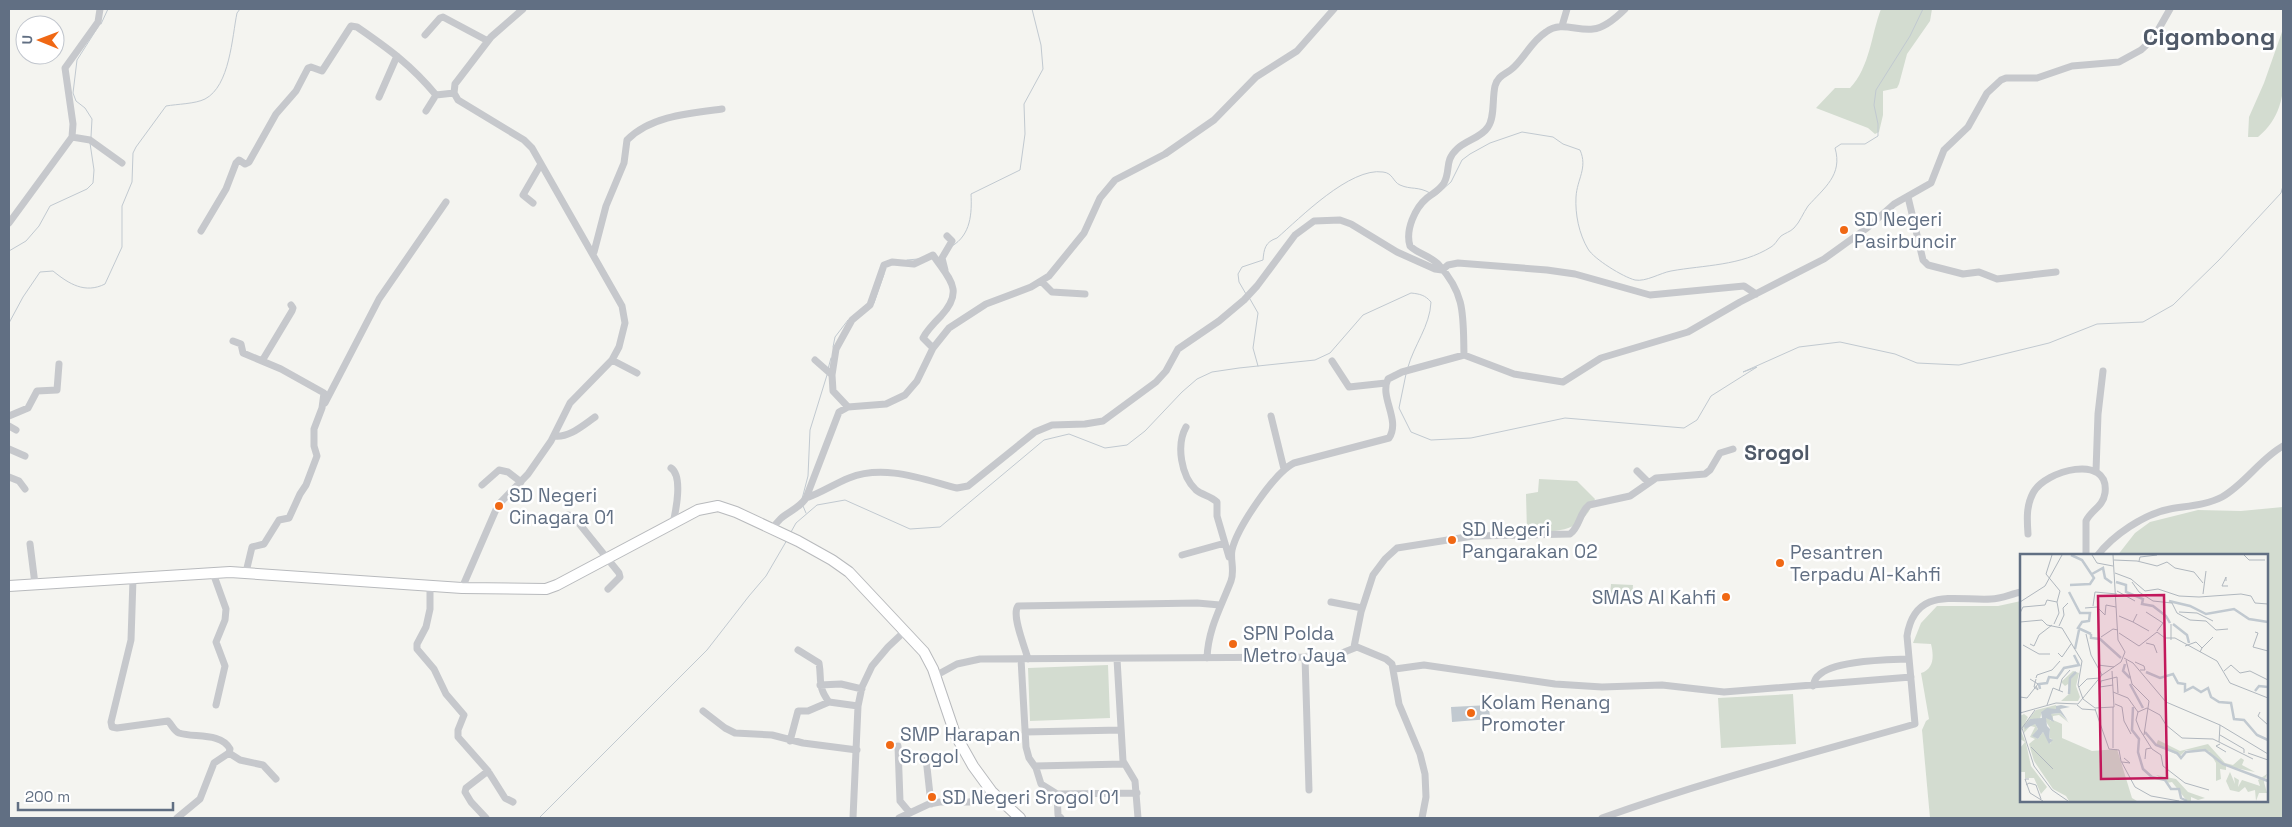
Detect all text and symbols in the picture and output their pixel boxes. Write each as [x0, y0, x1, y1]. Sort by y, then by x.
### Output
north arrow [15, 15, 65, 65]
district label: Cigombong [2143, 21, 2275, 52]
text: U [18, 35, 36, 45]
place label: SD Negeri Pasirbuncir [1854, 207, 1957, 254]
marker: SD Negeri Pasirbuncir [1838, 224, 1850, 236]
district label: Srogol [1744, 439, 1810, 466]
place label: SD Negeri Cinagara 01 [509, 483, 614, 530]
marker: SD Negeri Cinagara 01 [493, 500, 505, 512]
place label: SD Negeri Pangarakan 02 [1462, 517, 1598, 564]
marker: SD Negeri Pangarakan 02 [1446, 534, 1458, 546]
place label: Pesantren Terpadu Al-Kahfi [1790, 540, 1941, 587]
inset map [2020, 554, 2267, 802]
marker: Pesantren Terpadu Al-Kahfi [1774, 557, 1786, 569]
place label: SMAS Al Kahfi [1592, 585, 1716, 610]
marker: SMAS Al Kahfi [1720, 591, 1732, 603]
place label: SPN Polda Metro Jaya [1243, 621, 1347, 668]
marker: SPN Polda Metro Jaya [1227, 638, 1239, 650]
place label: Kolam Renang Promoter [1481, 690, 1610, 737]
marker: Kolam Renang Promoter [1465, 707, 1477, 719]
place label: SMP Harapan Srogol [900, 722, 1020, 769]
marker: SMP Harapan Srogol [884, 739, 896, 751]
scale bar [18, 780, 172, 812]
place label: SD Negeri Srogol 01 [942, 785, 1119, 810]
text: 200 m [25, 787, 70, 806]
marker: SD Negeri Srogol 01 [926, 791, 938, 803]

